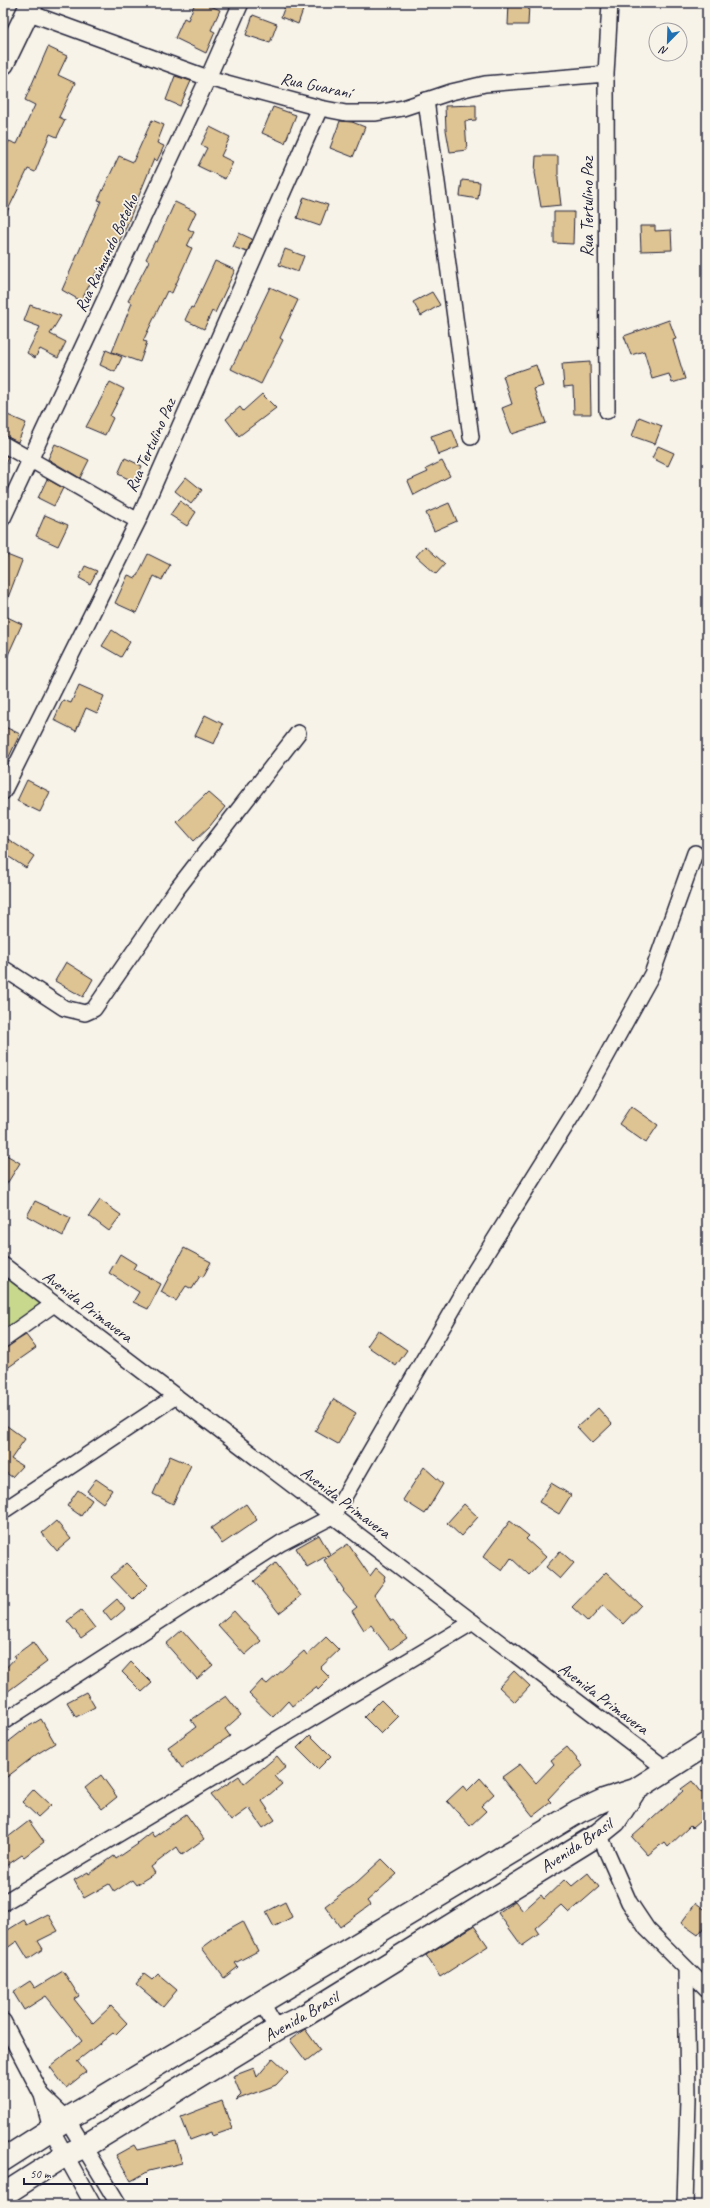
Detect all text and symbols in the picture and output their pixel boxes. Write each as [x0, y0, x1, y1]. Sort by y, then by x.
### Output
north arrow [648, 22, 688, 62]
text: N [656, 43, 670, 59]
street label: Rua Guaraní [279, 68, 357, 104]
street label: Rua Tertulino Paz [577, 155, 598, 257]
street label: Rua Raimundo Botelho [70, 190, 143, 315]
street label: Rua Tertulino Paz [120, 394, 181, 495]
street label: Avenida Primavera [39, 1266, 138, 1348]
street label: Avenida Primavera [297, 1462, 396, 1544]
street label: Avenida Primavera [555, 1658, 654, 1740]
street label: Avenida Brasil [536, 1812, 619, 1877]
street label: Avenida Brasil [260, 1985, 345, 2046]
scale bar [24, 2160, 147, 2186]
text: 50 m [30, 2166, 52, 2182]

